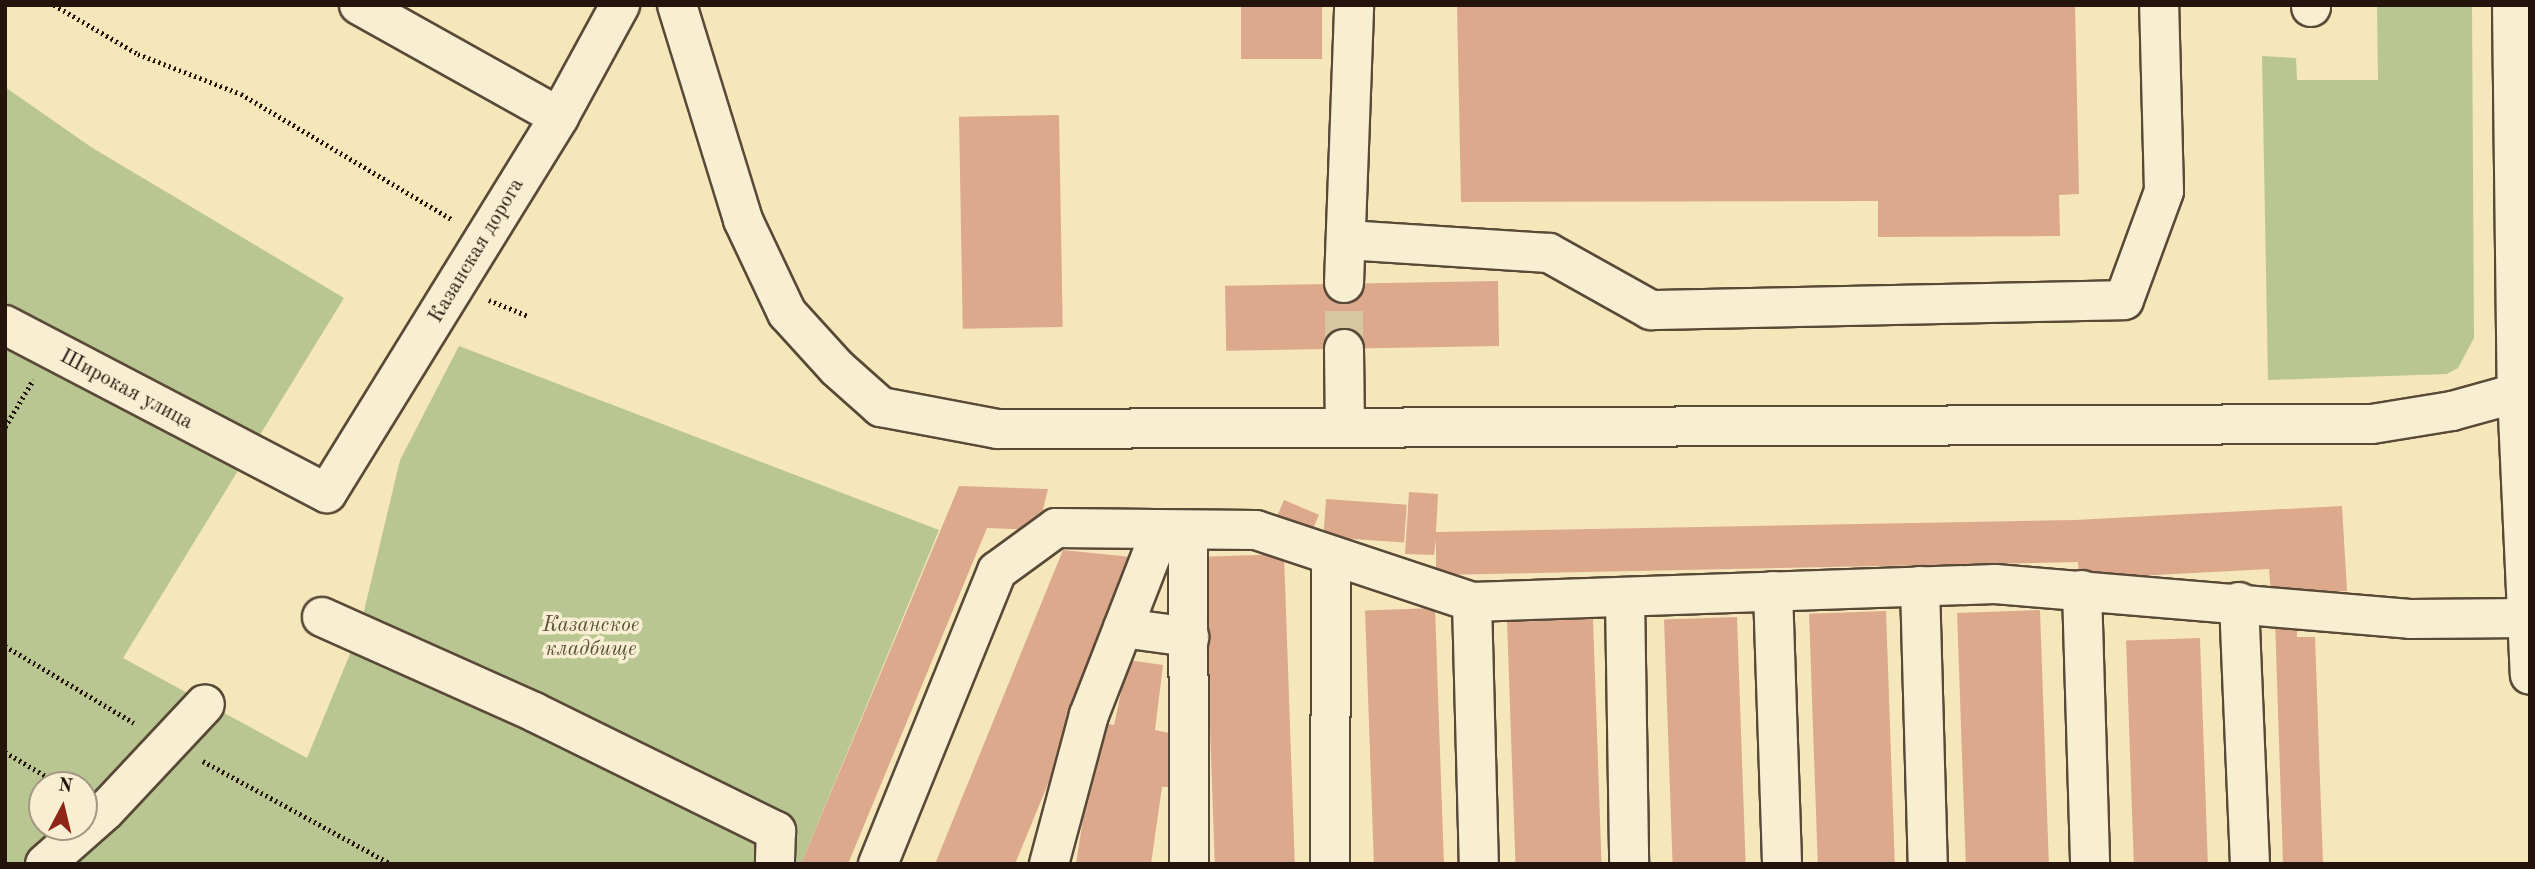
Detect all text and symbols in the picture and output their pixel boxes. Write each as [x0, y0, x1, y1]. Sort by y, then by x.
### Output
street label: Казанская дорога [424, 174, 530, 328]
street label: Широкая улица [55, 344, 197, 436]
park label: Казанское кладбище [543, 613, 639, 663]
north arrow [28, 771, 98, 841]
text: N [57, 776, 74, 797]

